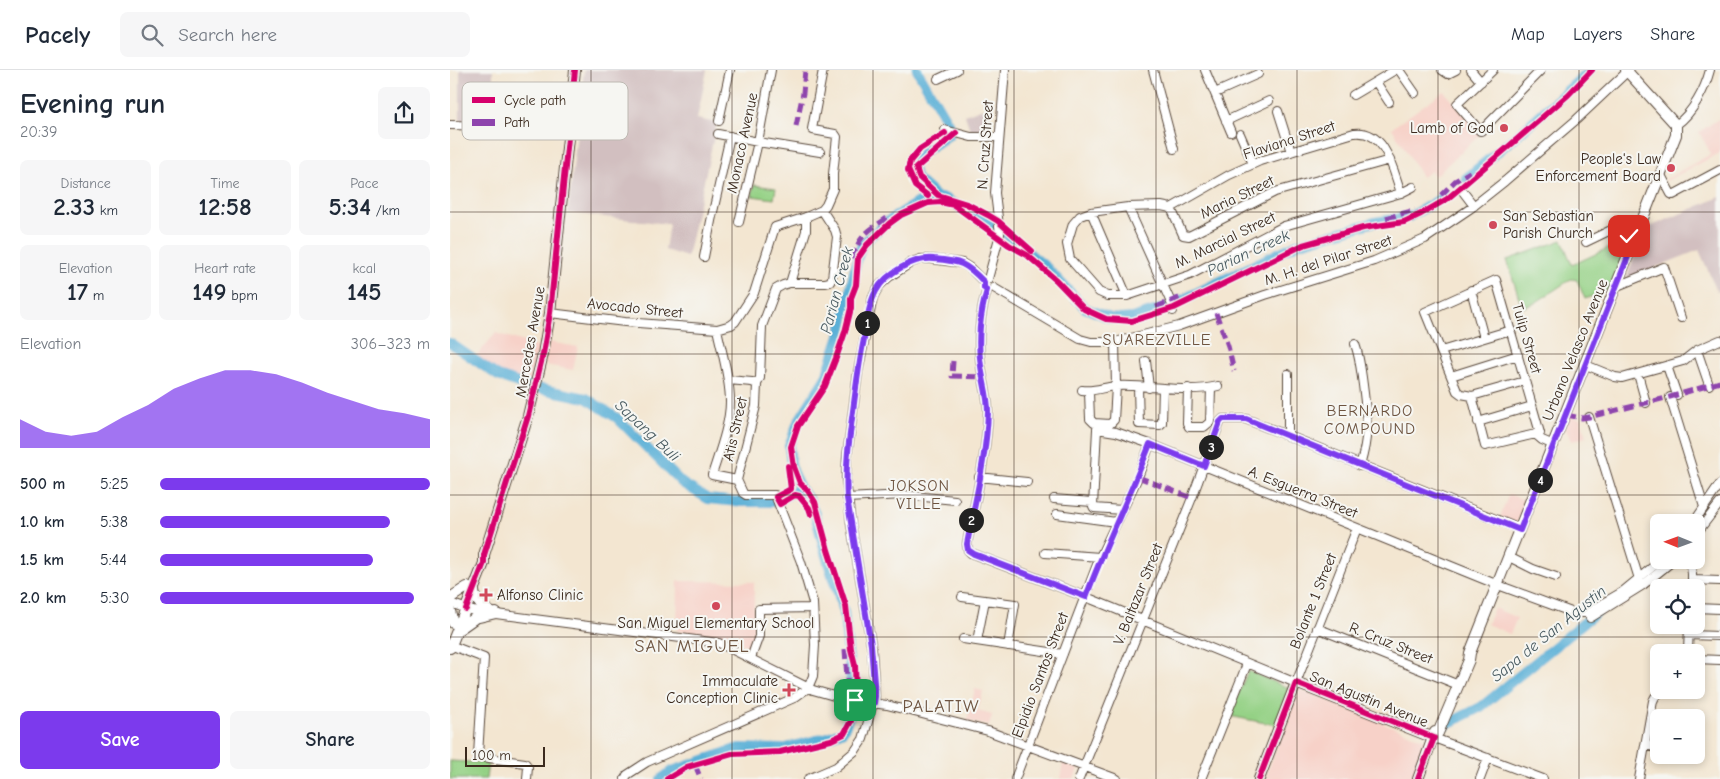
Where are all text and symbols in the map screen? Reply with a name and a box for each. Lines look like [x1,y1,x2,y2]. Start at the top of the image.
search box [120,12,470,57]
text: Pacely [25,21,90,49]
icon: search [138,21,166,49]
text: Search here [178,24,277,46]
text: Map [1511,24,1545,45]
text: Layers [1573,24,1622,45]
text: Share [1650,24,1695,45]
legend [462,82,628,140]
button: share [378,87,430,139]
text: Evening run [20,88,165,120]
street label: Monaco Avenue [723,91,762,195]
text: Cycle path [504,92,566,109]
street label: N. Cruz Street [973,99,997,190]
text: Path [504,114,530,131]
street label: Flaviana Street [1241,116,1338,163]
place label: Lamb of God [1410,119,1494,137]
marker: Lamb of God [1498,122,1510,134]
text: 20:39 [20,123,58,141]
place label: People's Law Enforcement Board [1536,150,1661,185]
marker: People's Law Enforcement Board [1665,162,1677,174]
street label: Maria Street [1197,171,1278,223]
text: Distance [61,175,111,192]
text: Time [210,175,240,192]
text: Pace [350,175,378,192]
text: 2.33 [53,192,95,221]
text: 12:58 [198,192,252,221]
text: 5:34 [328,192,371,221]
text: km [95,202,118,219]
text: /km [371,202,400,219]
place label: San Sebastian Parish Church [1503,207,1594,242]
street label: M. Marcial Street [1172,208,1279,272]
pin [1608,215,1650,257]
marker: San Sebastian Parish Church [1487,219,1499,231]
icon: check [1615,222,1643,250]
water label: Parian Creek [1204,226,1293,280]
street label: M. H. del Pilar Street [1262,231,1395,289]
water label: Parian Creek [817,245,857,336]
text: Elevation [59,260,112,277]
text: Heart rate [194,260,256,277]
text: kcal [353,260,376,277]
street label: Urbano Velasco Avenue [1538,276,1612,423]
text: 17 [67,277,88,306]
text: 149 [192,277,227,306]
text: 145 [347,277,382,306]
street label: Mercedes Avenue [511,284,549,399]
text: m [88,287,104,304]
text: bpm [227,287,258,304]
street label: Avocado Street [586,294,684,322]
street label: Tulip Street [1508,301,1546,376]
pin: 1 [854,310,880,336]
text: 1 [865,315,870,332]
district label: SUAREZVILLE [1103,331,1211,349]
text: Elevation [20,335,81,353]
text: 306–323 m [351,335,430,353]
street label: Atis Street [719,395,751,463]
water label: Sapang Buli [611,396,684,465]
district label: BERNARDO COMPOUND [1324,402,1416,438]
pin: 3 [1198,434,1224,460]
text: 3 [1208,439,1215,456]
street label: A. Esguerra Street [1246,462,1361,522]
pin: 4 [1528,468,1552,492]
text: 4 [1537,472,1544,489]
text: 500 m [20,475,65,493]
text: 5:25 [100,475,129,493]
district label: JOKSON VILLE [888,477,950,513]
pin: 2 [958,508,984,532]
text: 2 [968,512,975,529]
text: 1.0 km [20,513,65,531]
text: 5:38 [100,513,128,531]
north arrow [1650,514,1705,569]
map controls [1650,514,1705,764]
street label: V. Baltazar Street [1109,540,1167,648]
street label: Bolante 1 Street [1286,550,1341,651]
text: 1.5 km [20,551,64,569]
text: 5:44 [100,551,127,569]
button: locate [1650,579,1705,634]
water label: Sapa de San Agustin [1488,582,1610,686]
place label: Alfonso Clinic [497,586,583,604]
marker: Alfonso Clinic [479,588,493,602]
text: 2.0 km [20,589,66,607]
text: 5:30 [100,589,129,607]
marker: San Miguel Elementary School [710,600,722,612]
street label: Elpidio Santos Street [1008,609,1072,740]
place label: San Miguel Elementary School [618,614,814,632]
street label: R. Cruz Street [1347,618,1436,668]
district label: SAN MIGUEL [634,636,750,657]
button: + [1650,644,1705,699]
street label: San Agustin Avenue [1307,667,1431,731]
place label: Immaculate Conception Clinic [666,672,778,707]
pin [834,679,876,721]
marker: Immaculate Conception Clinic [782,683,796,697]
icon: arrive [841,686,869,714]
district label: PALATIW [903,696,979,717]
button: − [1650,709,1705,764]
button: Save [20,711,220,769]
button: Share [230,711,430,769]
scale bar [465,744,545,767]
text: 100 m [472,747,511,764]

